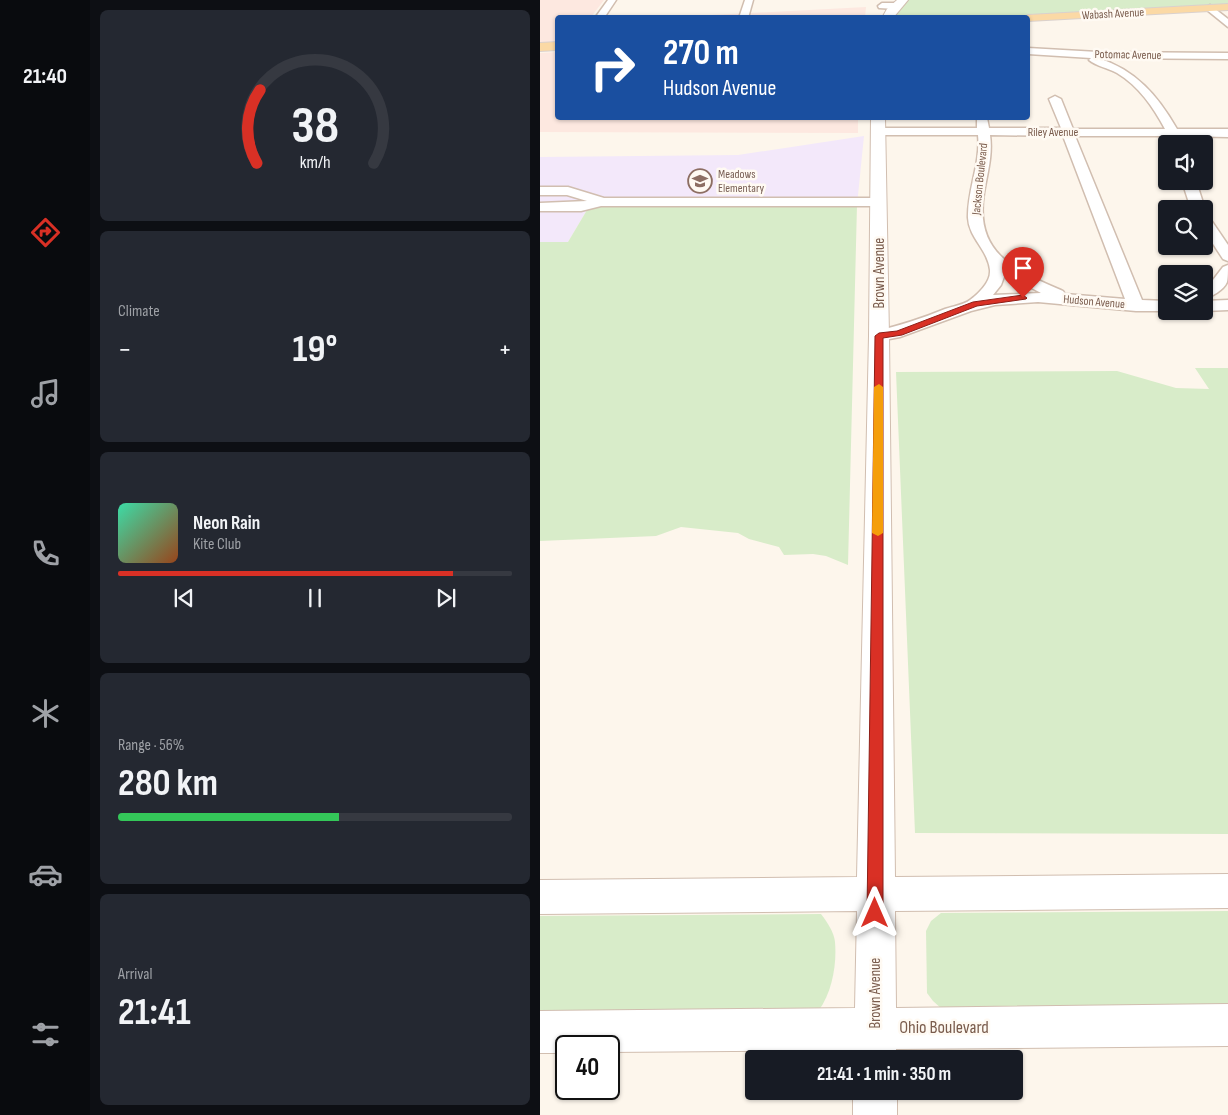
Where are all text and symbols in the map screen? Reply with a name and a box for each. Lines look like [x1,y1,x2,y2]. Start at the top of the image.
street label: Wabash Avenue [1081,5,1145,23]
text: 270 m [663,32,739,75]
icon: right [580,35,645,100]
street label: Potomac Avenue [1094,47,1162,63]
text: 21:40 [23,63,67,90]
text: Hudson Avenue [663,75,776,102]
text: 38 [291,95,339,158]
street label: Riley Avenue [1028,125,1078,140]
map controls [1158,135,1213,320]
button: sound [1158,135,1213,190]
street label: Jackson Boulevard [969,142,991,217]
text: km/h [300,152,330,173]
place label: Meadows Elementary [718,167,765,196]
school or university icon: Meadows Elementary [687,168,713,194]
button: search [1158,200,1213,255]
icon: directions [28,215,63,250]
street label: Brown Avenue [870,238,889,308]
pin [1002,247,1044,298]
icon: arrive [1009,254,1037,282]
button: layers [1158,265,1213,320]
street label: Hudson Avenue [1063,292,1126,312]
text: Climate [118,302,160,321]
text: 19° [293,327,337,372]
text: − [118,333,132,366]
text: + [498,333,512,366]
icon: music [28,376,63,411]
text: Neon Rain [193,512,260,535]
text: Kite Club [193,535,241,554]
icon: phone [28,536,63,571]
icon: previous [170,584,198,612]
icon: pause [301,584,329,612]
icon: next [432,584,460,612]
icon: climate [28,696,63,731]
text: Range · 56% [118,736,184,755]
text: 280 km [118,761,218,806]
icon: car [28,857,63,892]
position arrow [848,886,900,938]
street label: Brown Avenue [866,958,885,1028]
text: Arrival [118,965,152,984]
text: 21:41 [118,990,191,1035]
icon: filters [28,1017,63,1052]
street label: Ohio Boulevard [899,1017,989,1038]
speed limit sign: 40 [555,1035,620,1100]
text: 21:41 · 1 min · 350 m [817,1063,951,1086]

